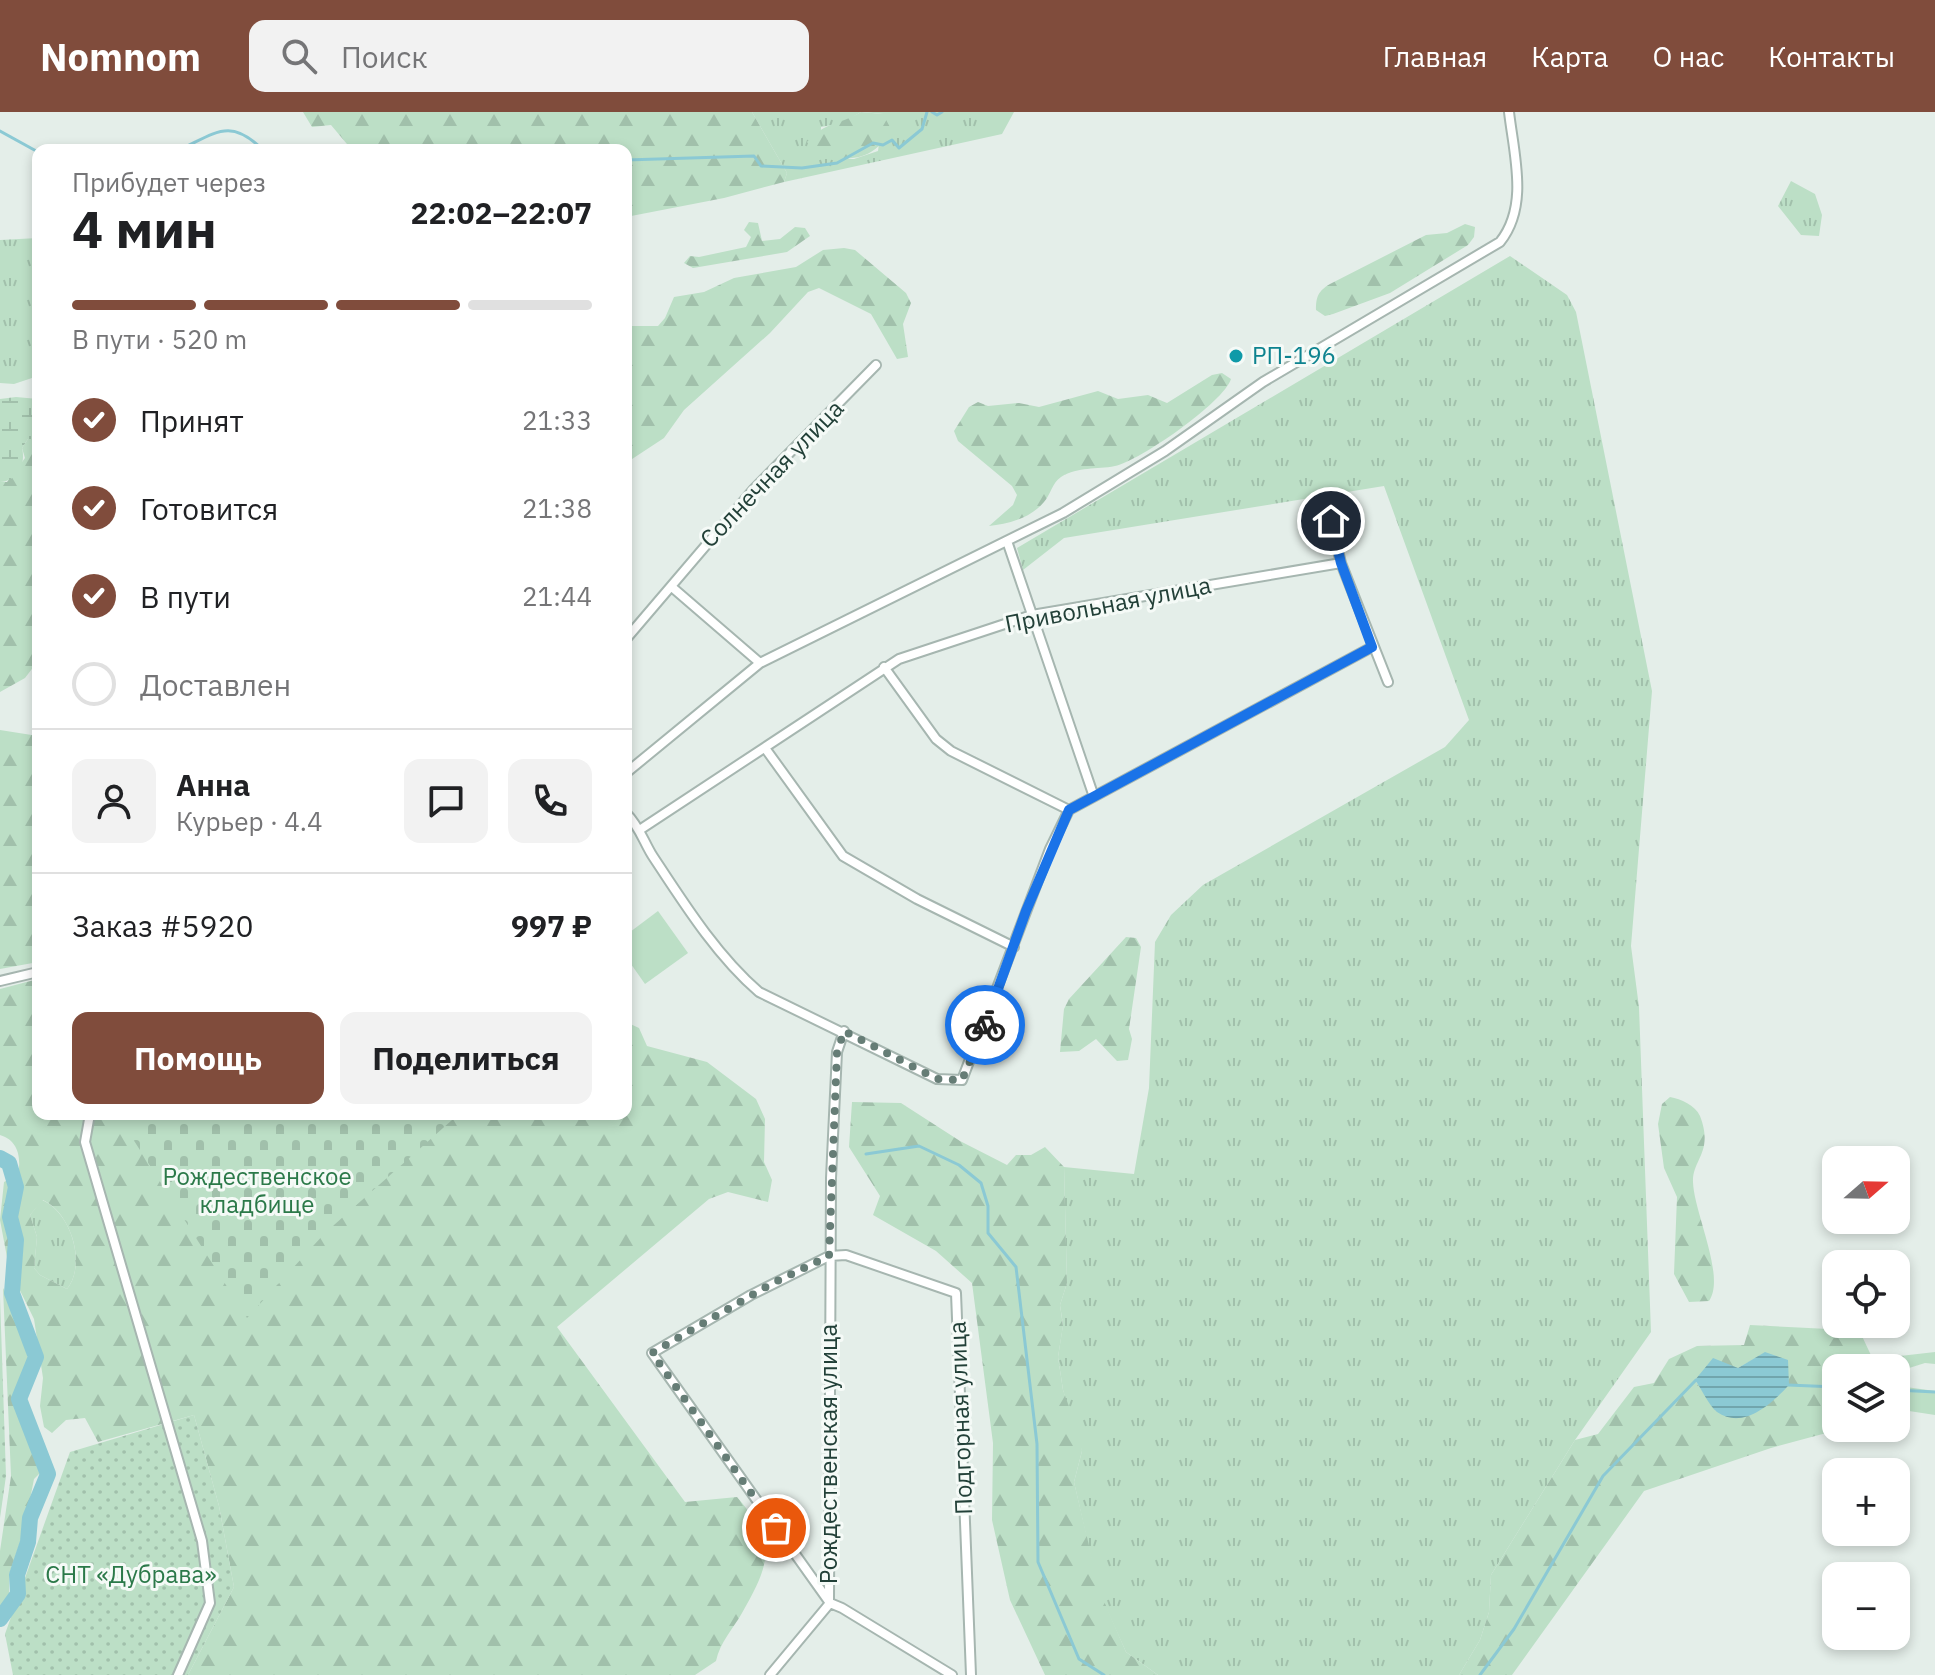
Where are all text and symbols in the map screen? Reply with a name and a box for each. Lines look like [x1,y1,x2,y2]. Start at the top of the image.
search box [249,20,809,92]
text: Nomnom [40,32,201,81]
icon: search [277,34,321,78]
text: Поиск [341,37,428,76]
text: Главная [1383,38,1487,75]
text: Карта [1531,38,1608,75]
text: О нас [1652,38,1724,75]
text: Контакты [1768,38,1895,75]
text: Прибудет через [72,165,266,199]
text: 22:02–22:07 [411,193,592,232]
text: 4 мин [72,195,217,262]
text: В пути · 520 m [72,322,247,356]
place label: РП-196 [1252,339,1336,371]
marker: РП-196 [1227,347,1245,365]
street label: Солнечная улица [692,392,850,554]
icon: check [72,398,116,442]
text: Принят [140,401,244,440]
text: 21:33 [522,403,592,437]
icon: check [72,486,116,530]
pin [1297,487,1365,555]
text: Готовится [140,489,278,528]
text: 21:38 [522,491,592,525]
icon: home [1309,499,1353,543]
street label: Привольная улица [1002,568,1214,640]
icon: check [72,574,116,618]
text: В пути [140,577,231,616]
text: 21:44 [522,579,592,613]
text: Доставлен [140,665,291,704]
button: person [72,759,156,843]
button: chat [404,759,488,843]
button: phone [508,759,592,843]
text: Анна [176,765,250,804]
text: Курьер · 4.4 [176,804,323,838]
text: Заказ #5920 [72,906,254,945]
text: 997 ₽ [511,906,592,945]
courier [945,985,1025,1065]
icon: bike [963,1003,1007,1047]
button: Помощь [72,1012,324,1104]
button: Поделиться [340,1012,592,1104]
north arrow [1822,1146,1910,1234]
map controls [1822,1146,1910,1650]
park label: Рождественское кладбище [162,1160,352,1220]
button: locate [1822,1250,1910,1338]
street label: Подгорная улица [941,1321,979,1515]
street label: Рождественская улица [812,1324,844,1584]
button: layers [1822,1354,1910,1442]
button: + [1822,1458,1910,1546]
pin [742,1494,810,1562]
icon: bag [754,1506,798,1550]
park label: СНТ «Дубрава» [45,1558,217,1590]
button: − [1822,1562,1910,1650]

